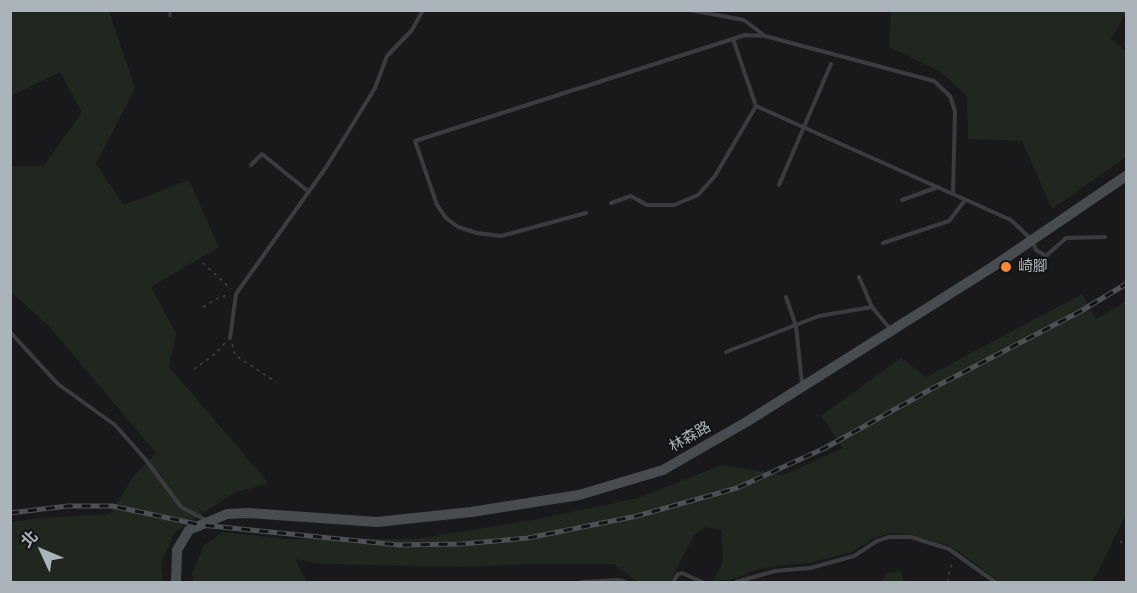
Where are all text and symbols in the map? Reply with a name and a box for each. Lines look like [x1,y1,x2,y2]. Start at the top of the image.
place label: 崎腳 [1018,258,1048,276]
marker: 崎腳 [999,260,1013,274]
street label: 林森路 [666,418,714,456]
north arrow [12,521,72,581]
text: 北 [16,525,43,552]

